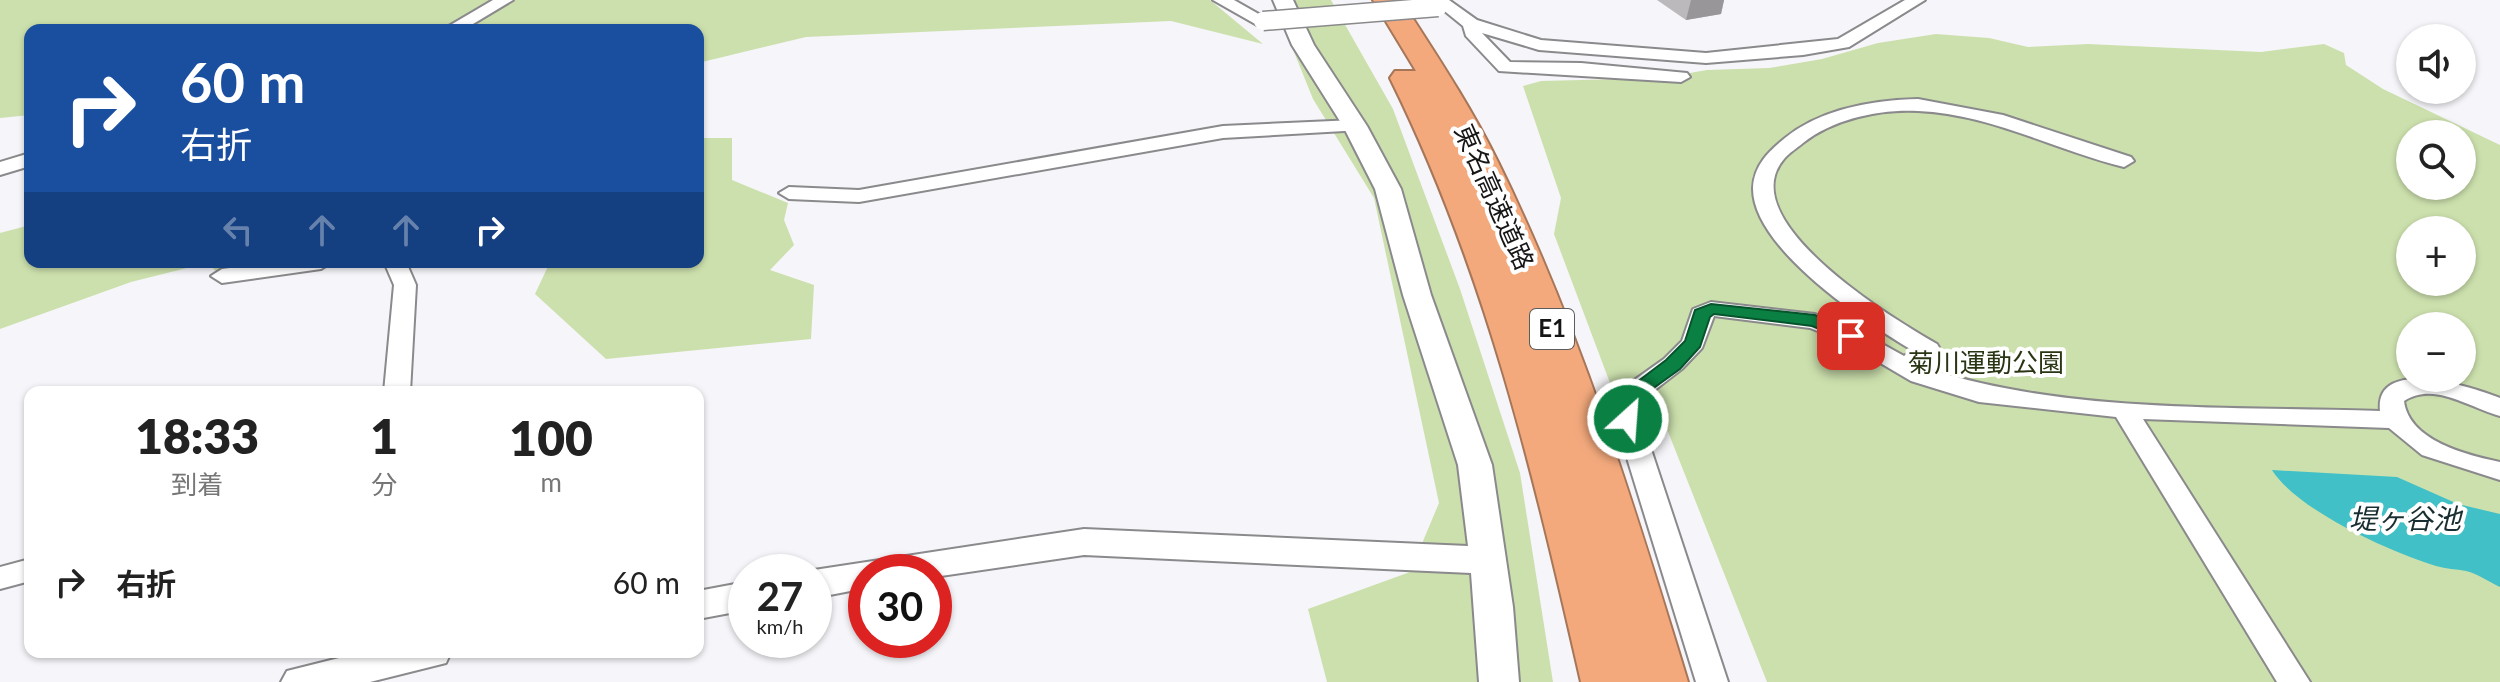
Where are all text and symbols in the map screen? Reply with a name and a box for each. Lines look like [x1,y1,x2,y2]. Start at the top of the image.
map controls [2396,24,2476,392]
button: sound [2396,24,2476,104]
text: 60 m [180,48,305,115]
icon: right [48,56,152,160]
street label: 東名高速道路 [1449,119,1541,274]
button: search [2396,120,2476,200]
text: 右折 [180,122,252,166]
icon: left [216,208,260,252]
icon: ahead [300,208,344,252]
icon: ahead [384,208,428,252]
icon: right [468,208,512,252]
button: + [2396,216,2476,296]
pin [1817,302,1885,370]
road number: E1 [1530,309,1574,349]
button: − [2396,312,2476,392]
icon: arrive [1829,314,1873,358]
park label: 菊川運動公園 [1908,346,2064,378]
position arrow [1586,377,1670,461]
text: 18:33 [135,407,259,464]
text: 1 [370,407,398,464]
text: 100 [509,409,593,466]
text: m [540,466,562,498]
text: 到着 [171,468,223,500]
text: 分 [371,468,397,500]
water label: 堤ヶ谷池 [2349,501,2464,535]
speed limit sign: 30 [848,554,952,658]
icon: right [48,560,92,604]
text: 60 m [613,564,680,600]
text: 右折 [116,565,176,601]
text: 27 [757,572,803,620]
text: km/h [757,614,803,638]

